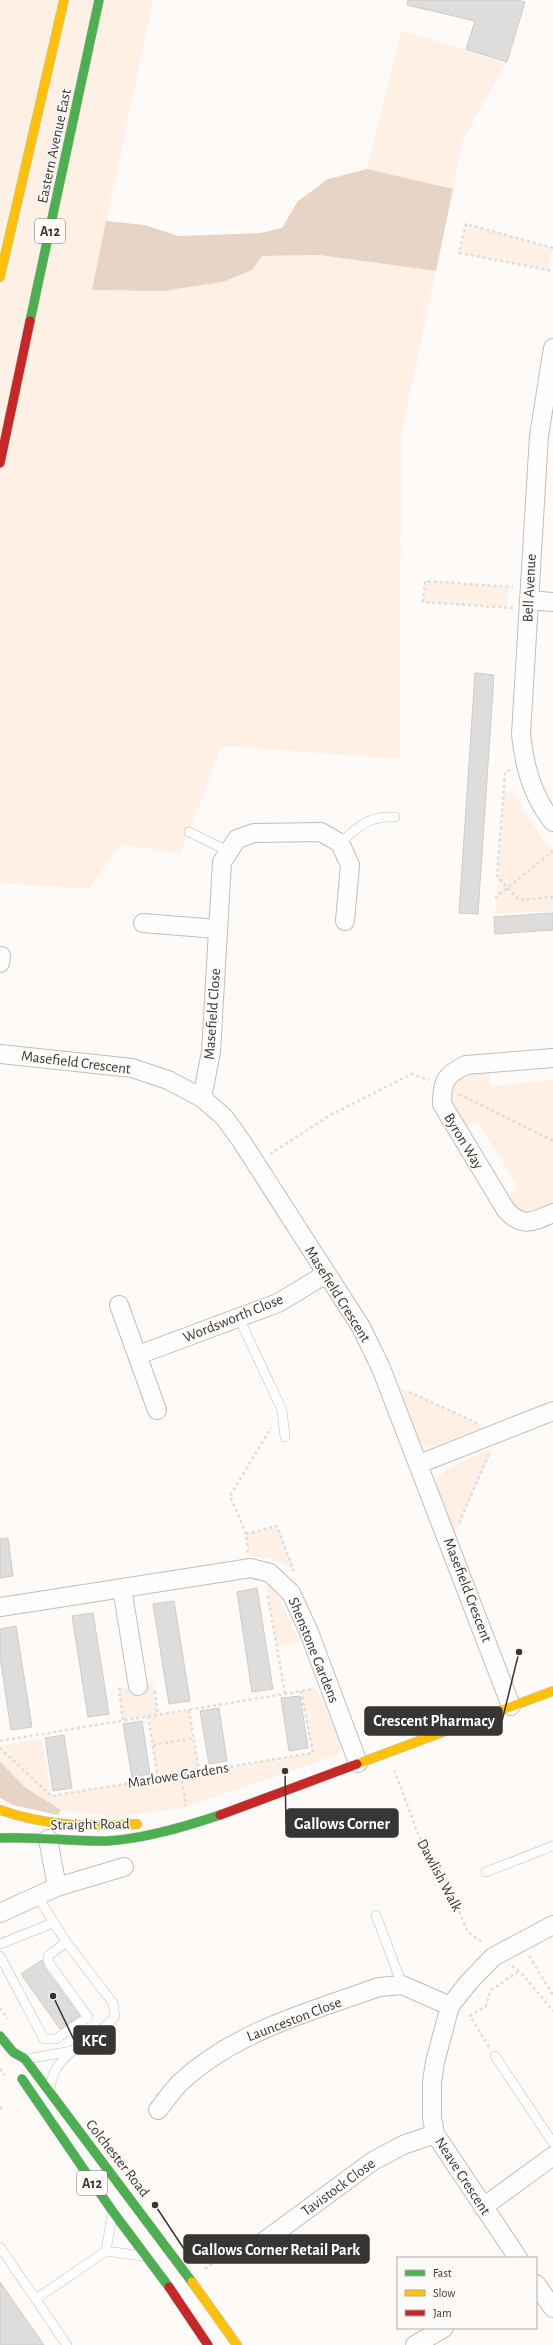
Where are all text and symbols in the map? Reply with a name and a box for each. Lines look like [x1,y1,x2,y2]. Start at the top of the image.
street label: Eastern Avenue East [35,87,74,205]
road number: A12 [35,219,65,243]
street label: Bell Avenue [520,553,539,623]
street label: Masefield Close [202,968,223,1060]
street label: Masefield Crescent [20,1048,132,1077]
street label: Byron Way [441,1111,486,1172]
street label: Masefield Crescent [302,1244,373,1345]
street label: Wordsworth Close [181,1292,285,1345]
street label: Masefield Crescent [441,1536,494,1645]
street label: Shenstone Gardens [286,1595,342,1705]
callout: Crescent Pharmacy [365,1707,502,1735]
text: Crescent Pharmacy [373,1713,496,1730]
street label: Marlowe Gardens [127,1760,230,1791]
callout: Gallows Corner [286,1809,398,1837]
street label: Straight Road [50,1816,130,1833]
text: Gallows Corner [294,1816,390,1832]
street label: Dawlish Walk [414,1836,465,1914]
street label: Launceston Close [245,1995,344,2044]
callout: KFC [74,2026,115,2054]
text: KFC [82,2033,107,2049]
street label: Colchester Road [83,2117,152,2200]
street label: Neave Crescent [432,2135,493,2218]
street label: Tavistock Close [299,2156,378,2219]
road number: A12 [77,2171,107,2195]
callout: Gallows Corner Retail Park [184,2235,369,2263]
text: Gallows Corner Retail Park [192,2242,360,2258]
legend [397,2257,537,2329]
text: Fast [433,2267,452,2279]
text: Slow [433,2287,455,2299]
text: Jam [433,2307,452,2319]

